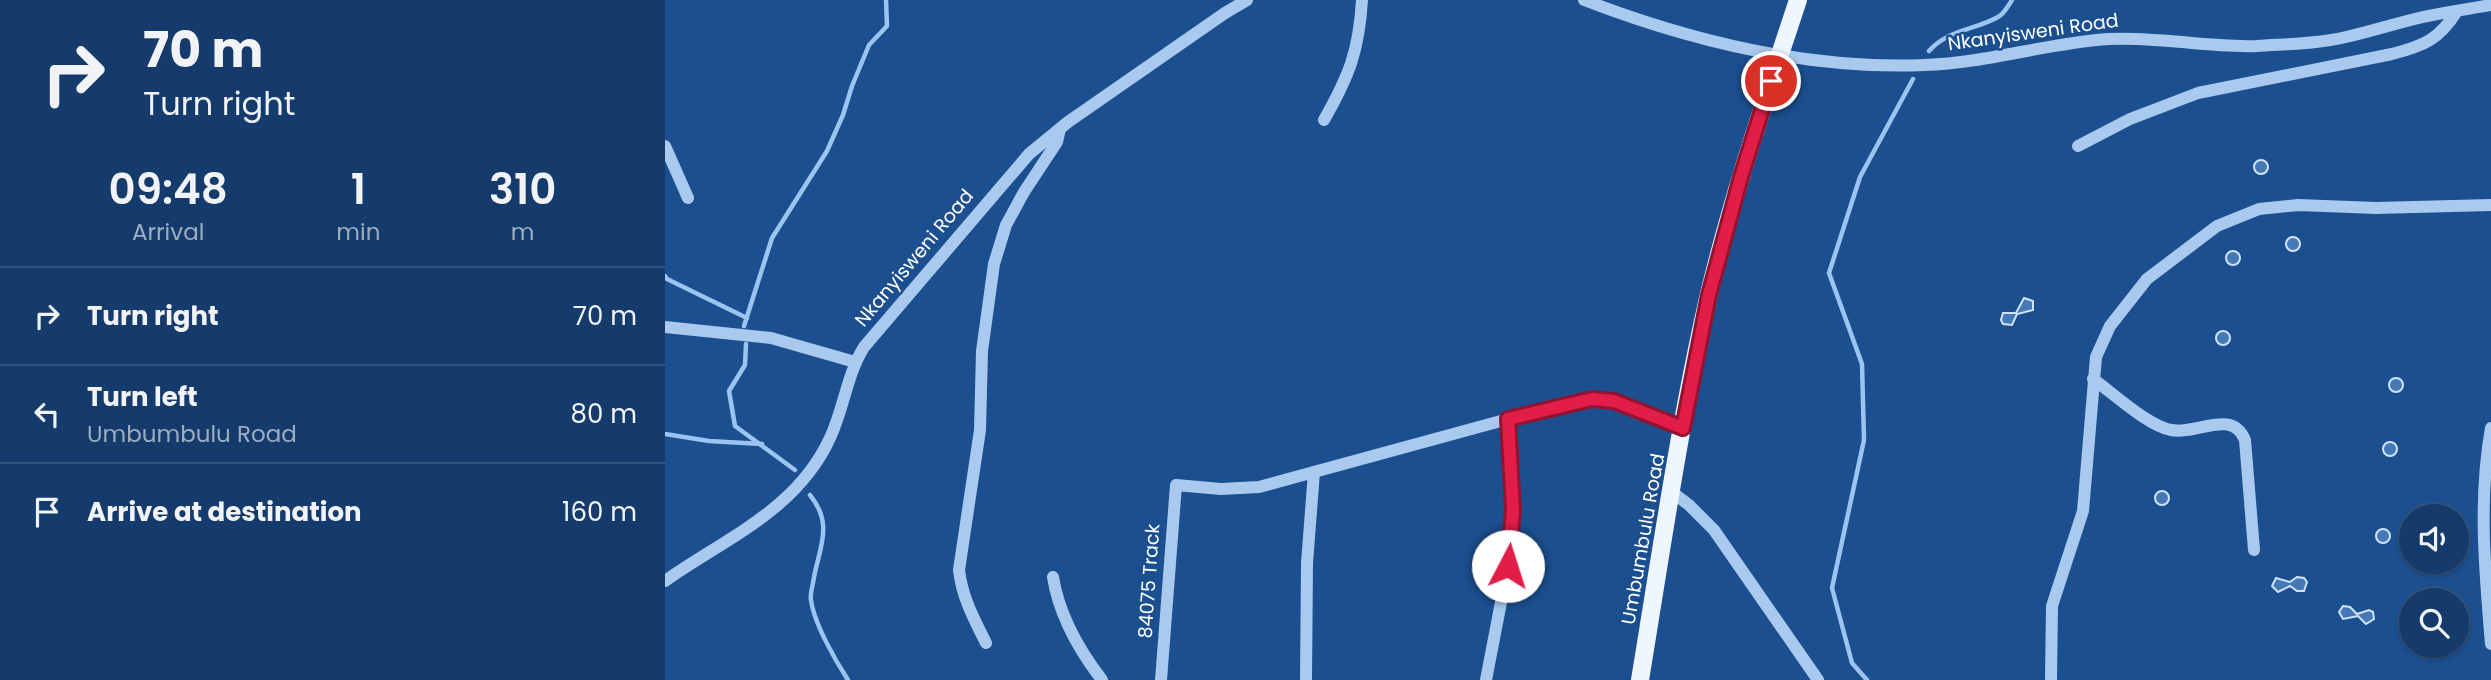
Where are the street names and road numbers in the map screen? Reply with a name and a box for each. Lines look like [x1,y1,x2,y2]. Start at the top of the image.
street label: Nkanyisweni Road [1946,7,2120,57]
street label: Nkanyisweni Road [848,183,980,333]
street label: Umbumbulu Road [1615,451,1671,627]
street label: 84075 Track [1132,523,1166,639]

